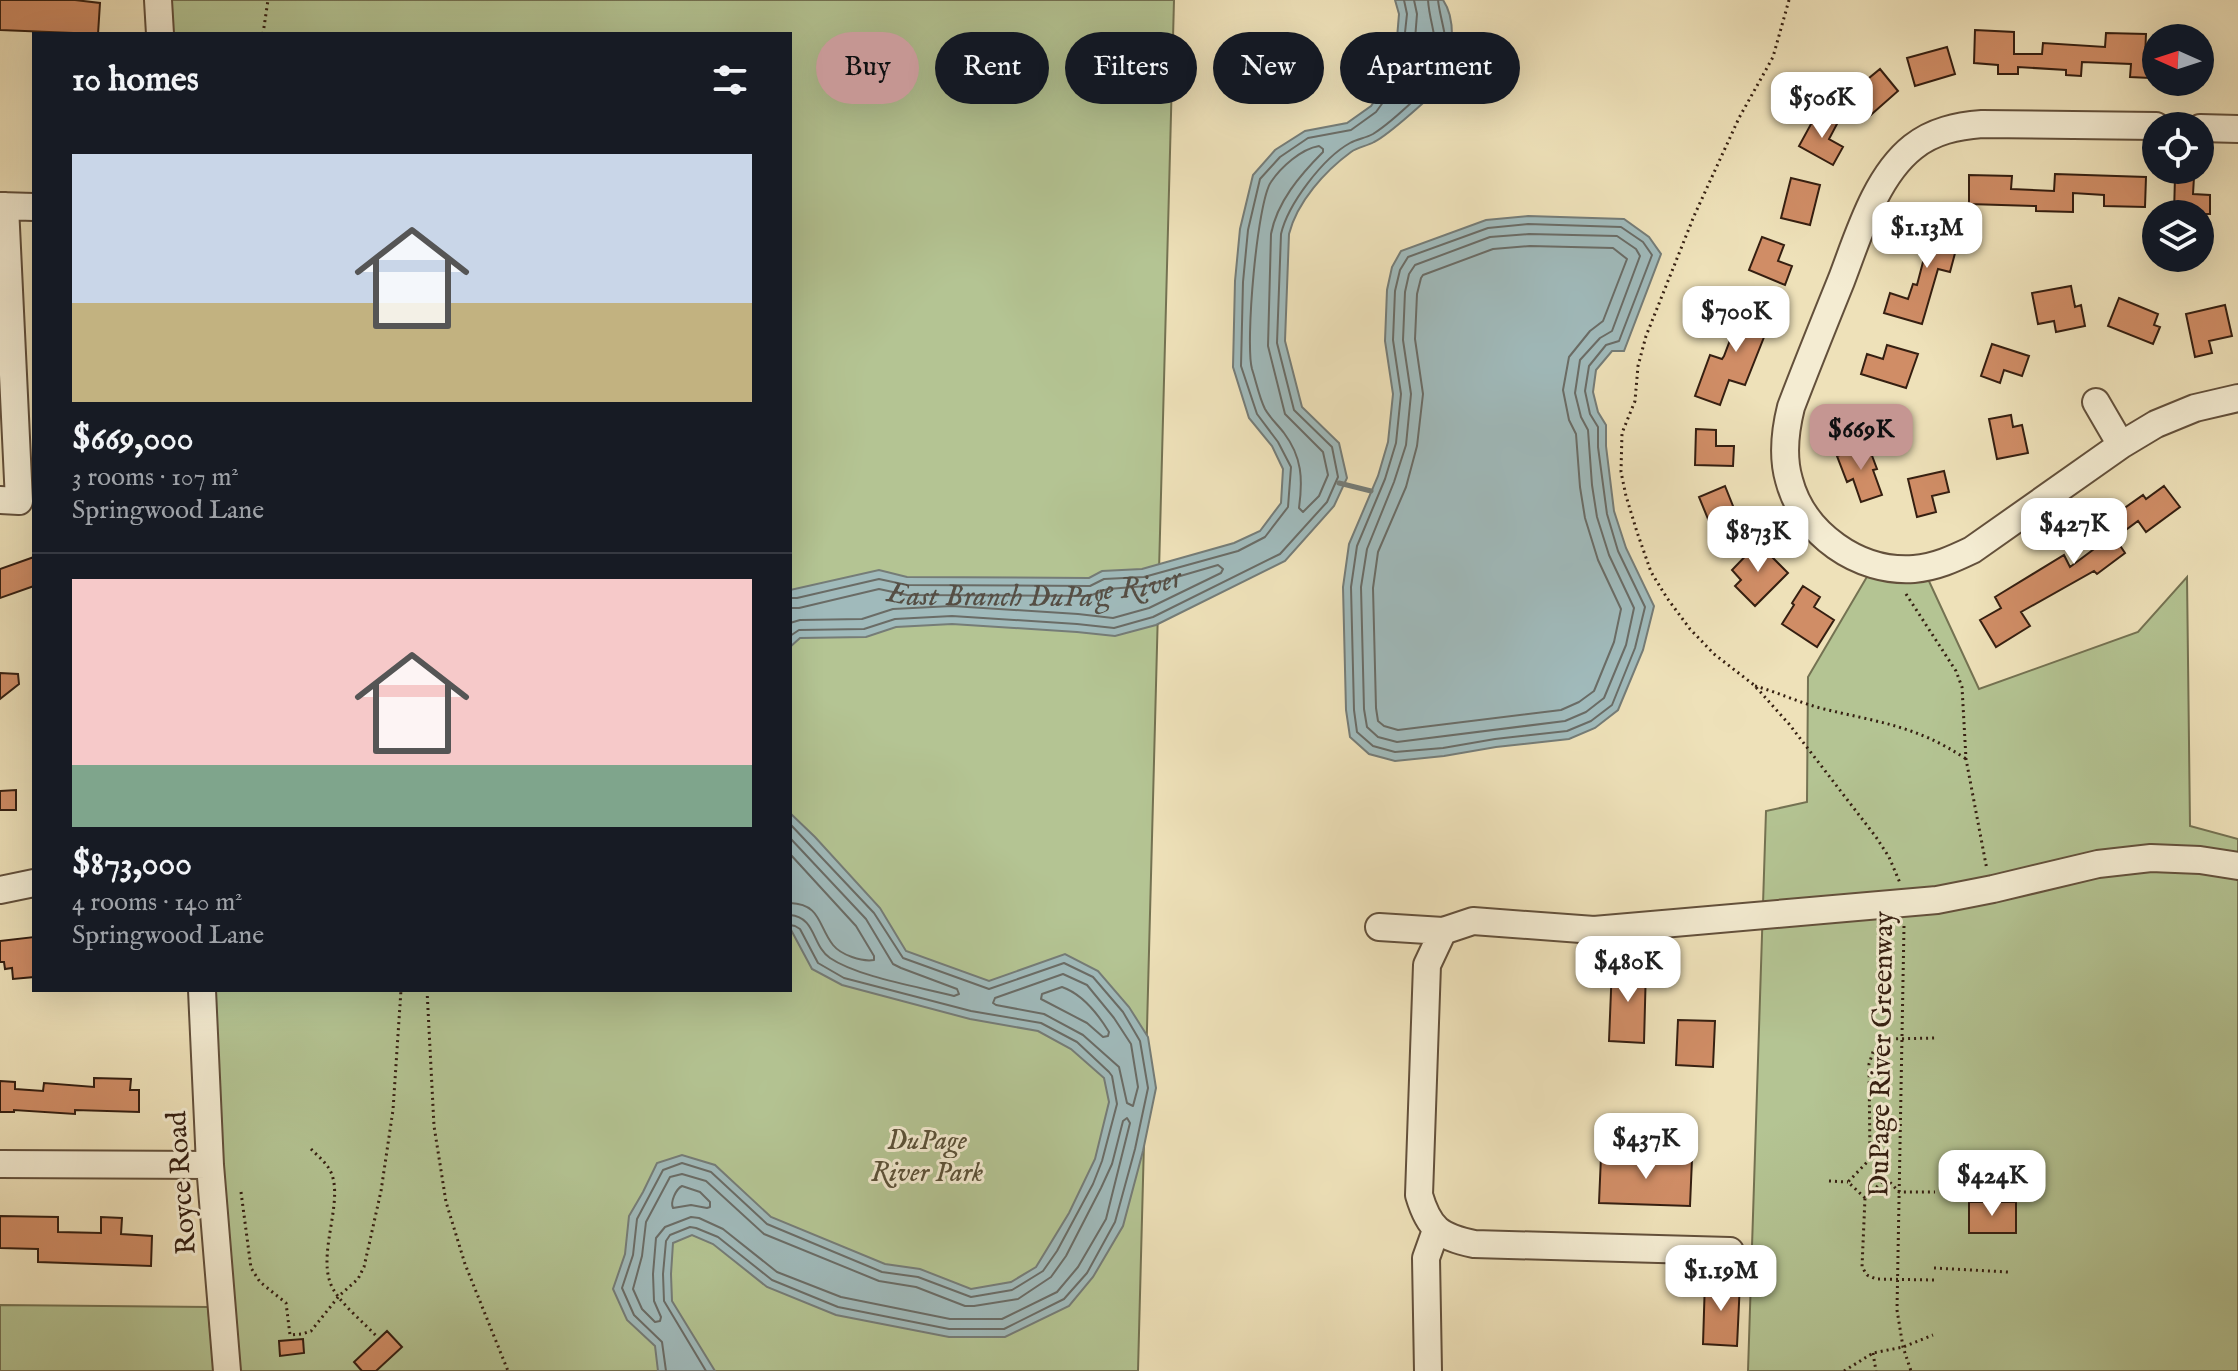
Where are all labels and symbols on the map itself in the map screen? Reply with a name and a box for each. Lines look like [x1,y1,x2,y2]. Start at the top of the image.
north arrow [2142,24,2214,96]
pin: $506K [1766,72,1878,140]
pin: $1.13M [1862,202,1992,270]
pin: $700K [1680,286,1792,354]
pin: $669K [1805,404,1917,472]
pin: $427K [2018,498,2130,566]
pin: $873K [1702,506,1814,574]
water label: East Branch DuPage River [882,559,1188,617]
street label: DuPage River Greenway [1863,910,1902,1197]
pin: $480K [1572,936,1684,1004]
street label: Royce Road [160,1110,205,1256]
pin: $437K [1590,1113,1702,1181]
park label: DuPage River Park [871,1124,983,1191]
pin: $424K [1936,1150,2048,1218]
pin: $1.19M [1656,1245,1786,1313]

